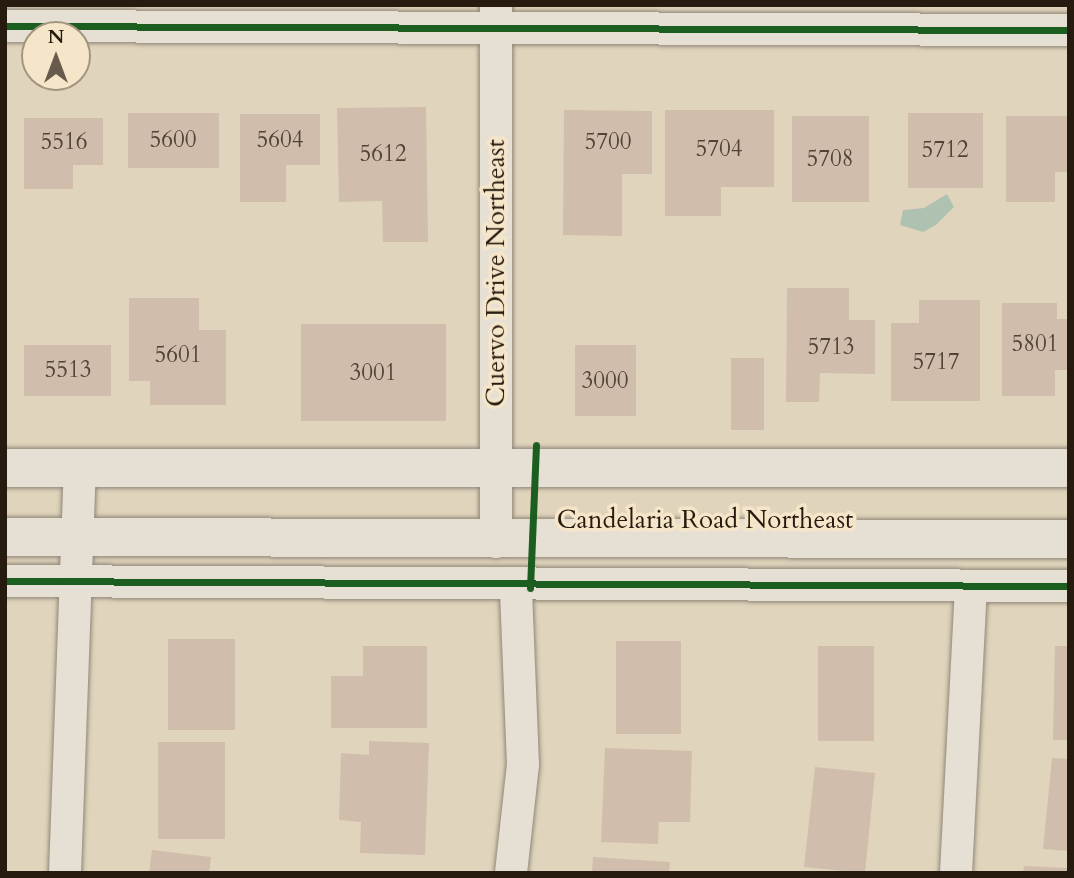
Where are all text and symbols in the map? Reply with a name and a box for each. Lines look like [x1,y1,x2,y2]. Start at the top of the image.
north arrow [21,21,91,91]
text: N [48,24,64,50]
house number: 5600 [149,126,197,154]
house number: 5604 [256,126,304,154]
house number: 5516 [40,128,88,156]
house number: 5700 [584,128,632,156]
house number: 5704 [695,135,743,163]
house number: 5712 [921,136,969,164]
street label: Cuervo Drive Northeast [480,139,512,407]
house number: 5612 [359,140,407,168]
house number: 5708 [806,145,854,173]
house number: 5801 [1011,330,1059,358]
house number: 5713 [807,333,855,361]
house number: 5601 [154,341,202,369]
house number: 5717 [912,348,960,376]
house number: 5513 [44,356,92,384]
house number: 3001 [349,359,397,387]
house number: 3000 [581,367,629,395]
street label: Candelaria Road Northeast [557,504,853,536]

